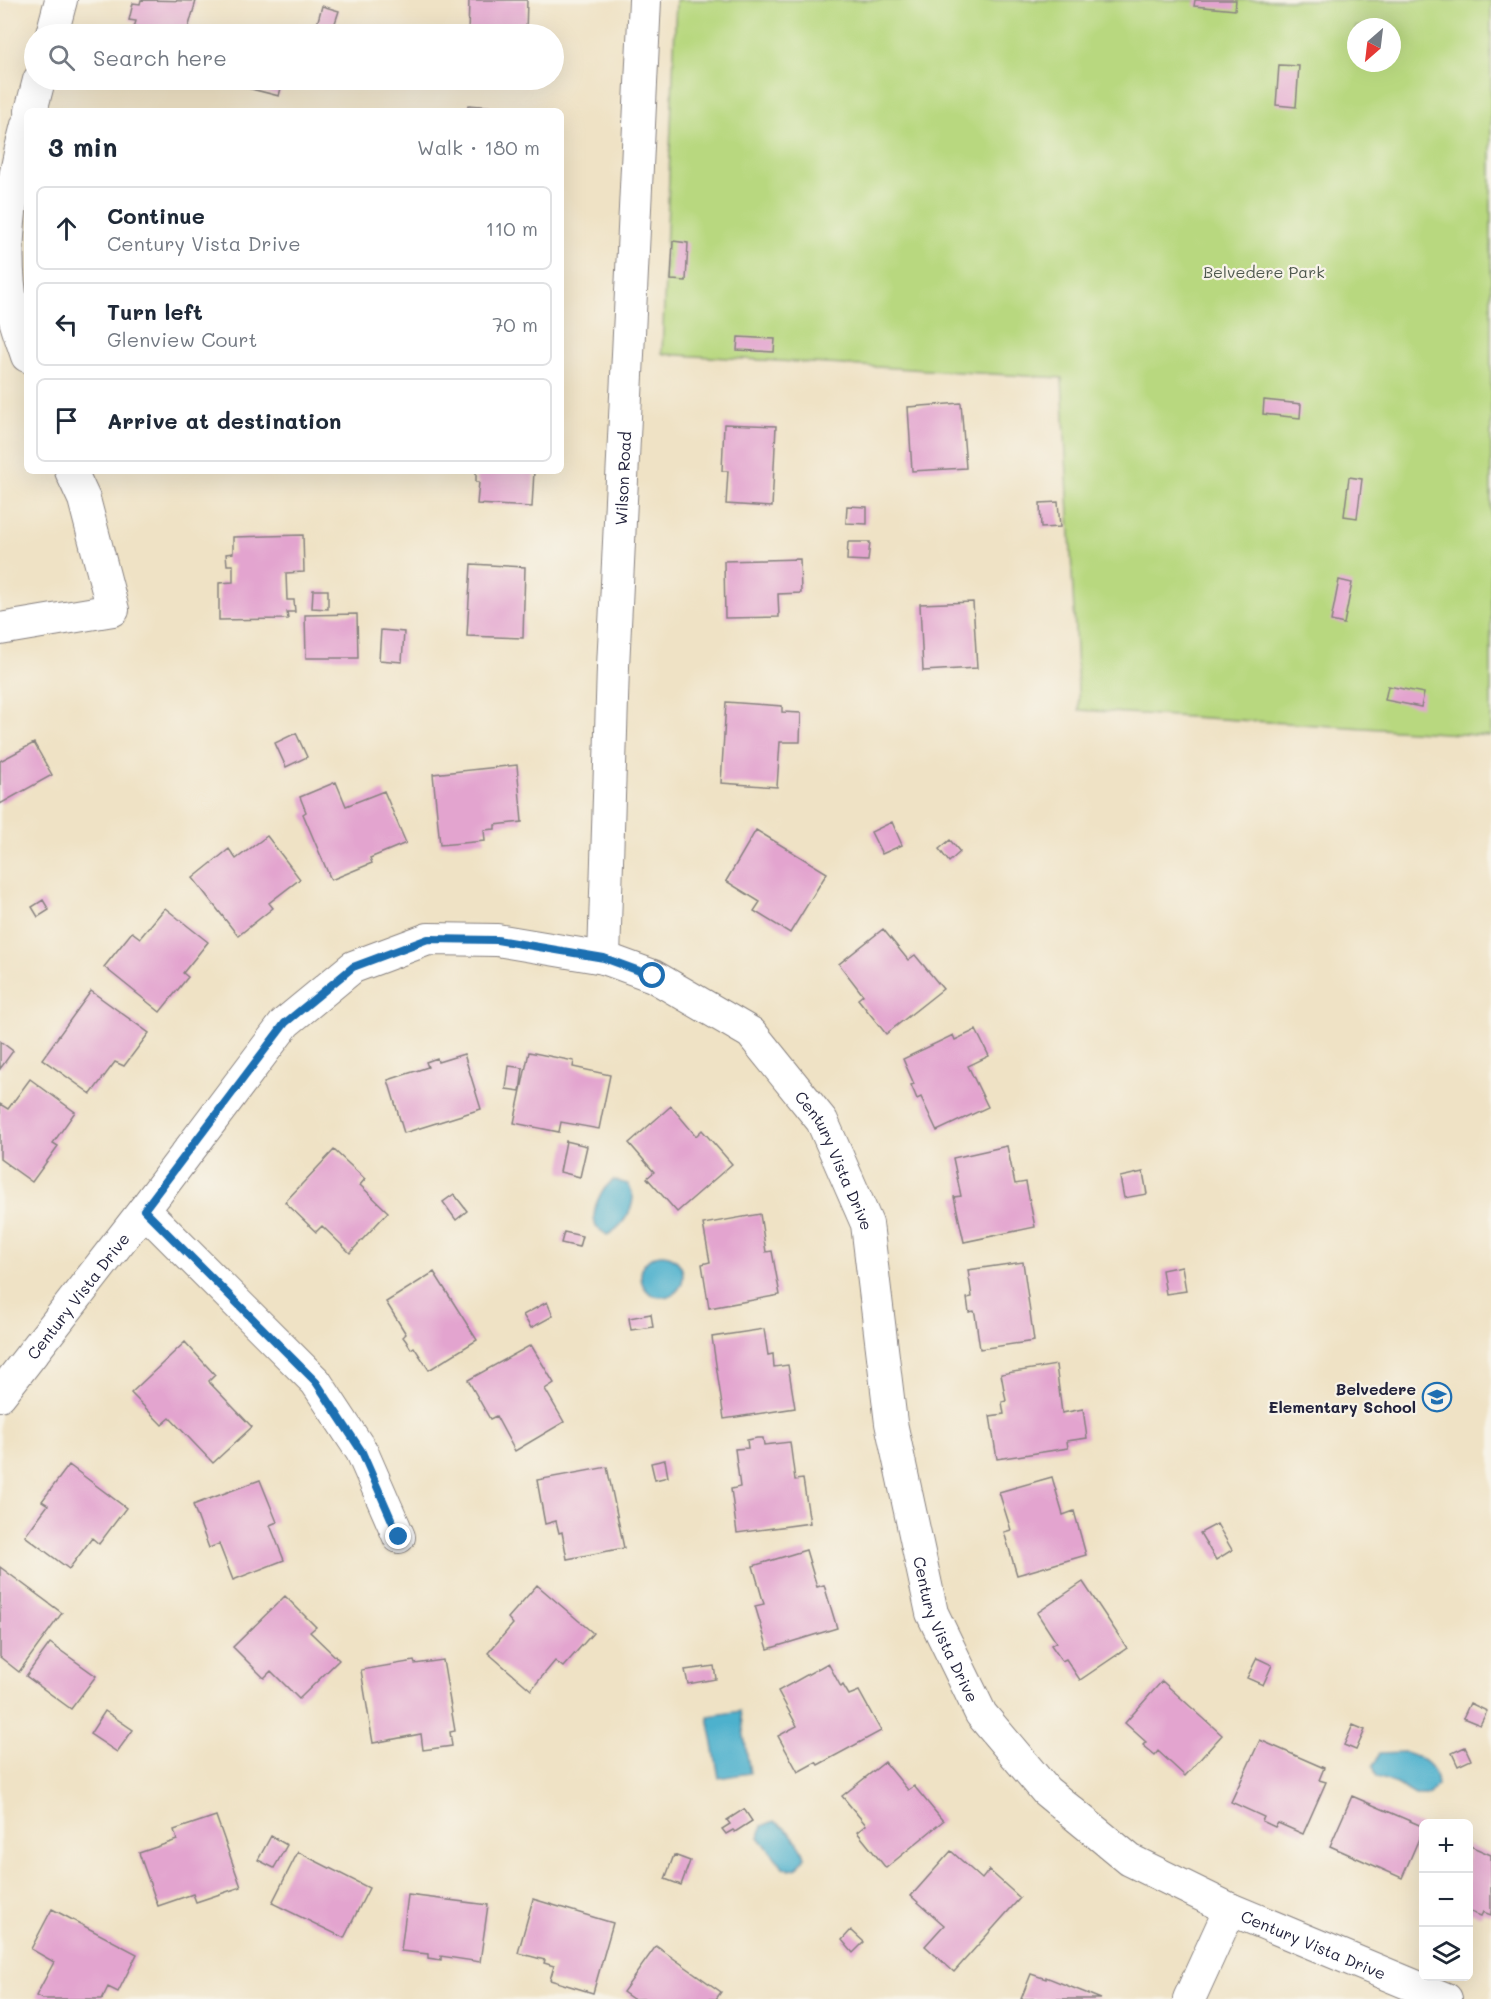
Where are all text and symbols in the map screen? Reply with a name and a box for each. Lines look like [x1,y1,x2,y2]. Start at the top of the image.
north arrow [1347,18,1401,72]
search box [24,24,564,90]
icon: search [45,41,78,74]
text: Search here [93,43,227,72]
text: 3 min [48,130,117,164]
text: Walk · 180 m [417,134,540,160]
text: Continue [107,201,205,230]
icon: ahead [50,212,83,245]
text: 110 m [485,215,538,241]
text: Century Vista Drive [107,230,301,256]
park label: Belvedere Park [1203,261,1325,282]
text: Turn left [107,297,203,326]
icon: left [50,308,83,341]
text: 70 m [492,311,538,337]
text: Glenview Court [107,326,257,352]
icon: arrive [50,404,83,437]
text: Arrive at destination [107,406,342,435]
street label: Wilson Road [609,431,635,526]
route start [639,962,665,988]
street label: Century Vista Drive [791,1086,878,1231]
street label: Century Vista Drive [21,1228,133,1363]
place label: Belvedere Elementary School [1268,1378,1416,1417]
school or university icon: Belvedere Elementary School [1421,1381,1453,1413]
route end [385,1523,411,1549]
street label: Century Vista Drive [910,1554,984,1705]
map controls [1419,1819,1473,1981]
button: + [1419,1819,1473,1873]
button: − [1419,1873,1473,1927]
street label: Century Vista Drive [1238,1904,1389,1983]
button: layers [1419,1927,1473,1981]

